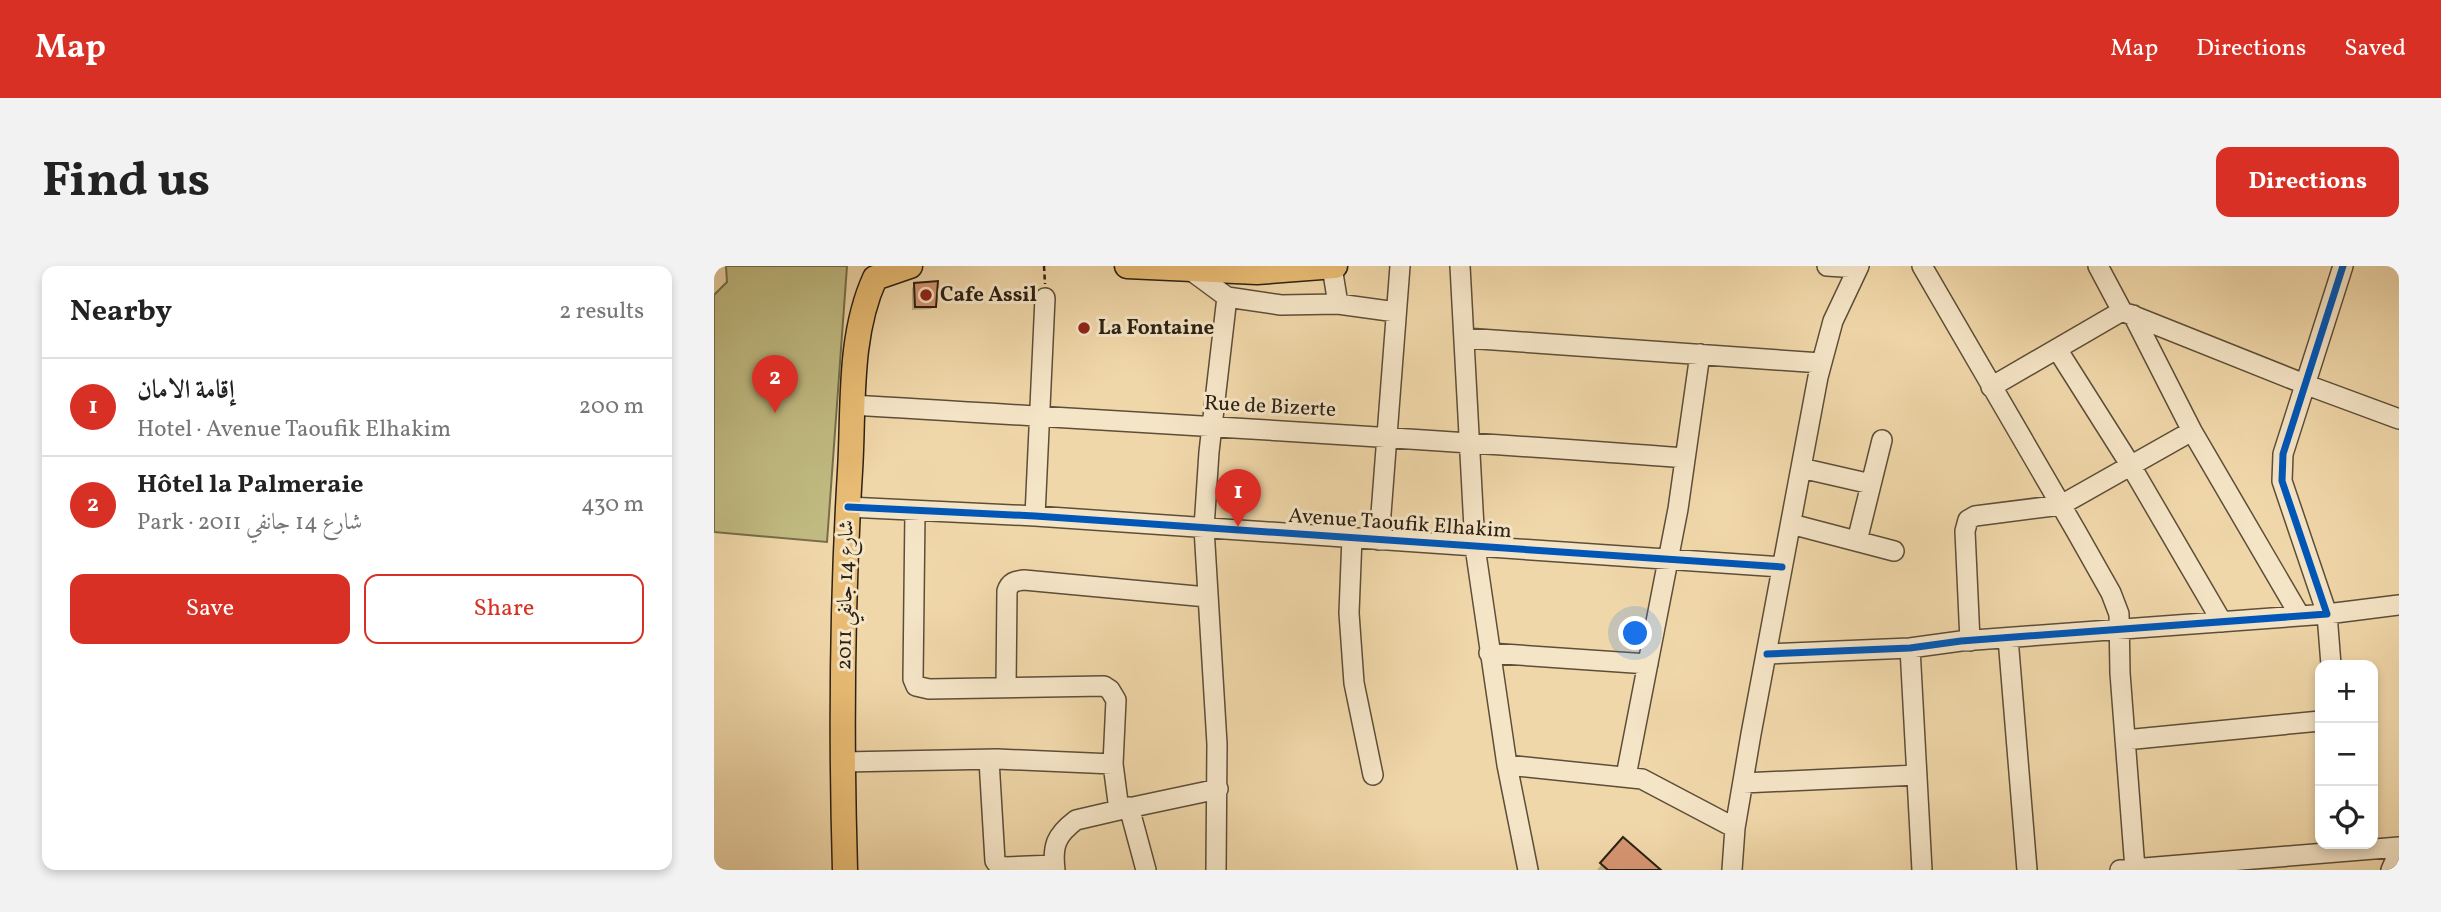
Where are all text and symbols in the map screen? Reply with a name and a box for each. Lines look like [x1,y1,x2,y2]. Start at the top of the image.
text: Map [35,26,106,72]
text: Map [2110,32,2158,66]
text: Directions [2196,32,2306,66]
text: Saved [2344,32,2406,66]
button: Directions [2216,147,2399,217]
text: Find us [42,148,210,217]
place label: Cafe Assil [940,281,1037,310]
marker: Cafe Assil [918,287,934,303]
text: Nearby [70,291,172,333]
text: 2 results [559,296,644,328]
place label: La Fontaine [1098,314,1214,343]
marker: La Fontaine [1076,320,1092,336]
pin: 2 [752,355,798,413]
text: إقامة الامان [137,373,235,409]
street label: Rue de Bizerte [1203,389,1337,425]
text: 1 [88,391,98,423]
text: 200 m [579,391,644,423]
text: Hotel · Avenue Taoufik Elhakim [137,414,451,446]
text: Hôtel la Palmeraie [137,467,364,503]
pin: 1 [1215,469,1261,527]
text: 2 [87,489,99,521]
text: 430 m [581,489,644,521]
street label: Avenue Taoufik Elhakim [1287,502,1513,546]
text: Park · شارع 14 جانفي 2011 [137,507,362,539]
street label: شارع 14 جانفي 2011 [830,520,866,670]
button: Save [70,574,350,644]
button: Share [364,574,644,644]
your location [1618,616,1652,650]
map controls [2315,660,2378,849]
button: + [2315,660,2378,723]
button: − [2315,723,2378,786]
button: locate [2315,786,2378,849]

